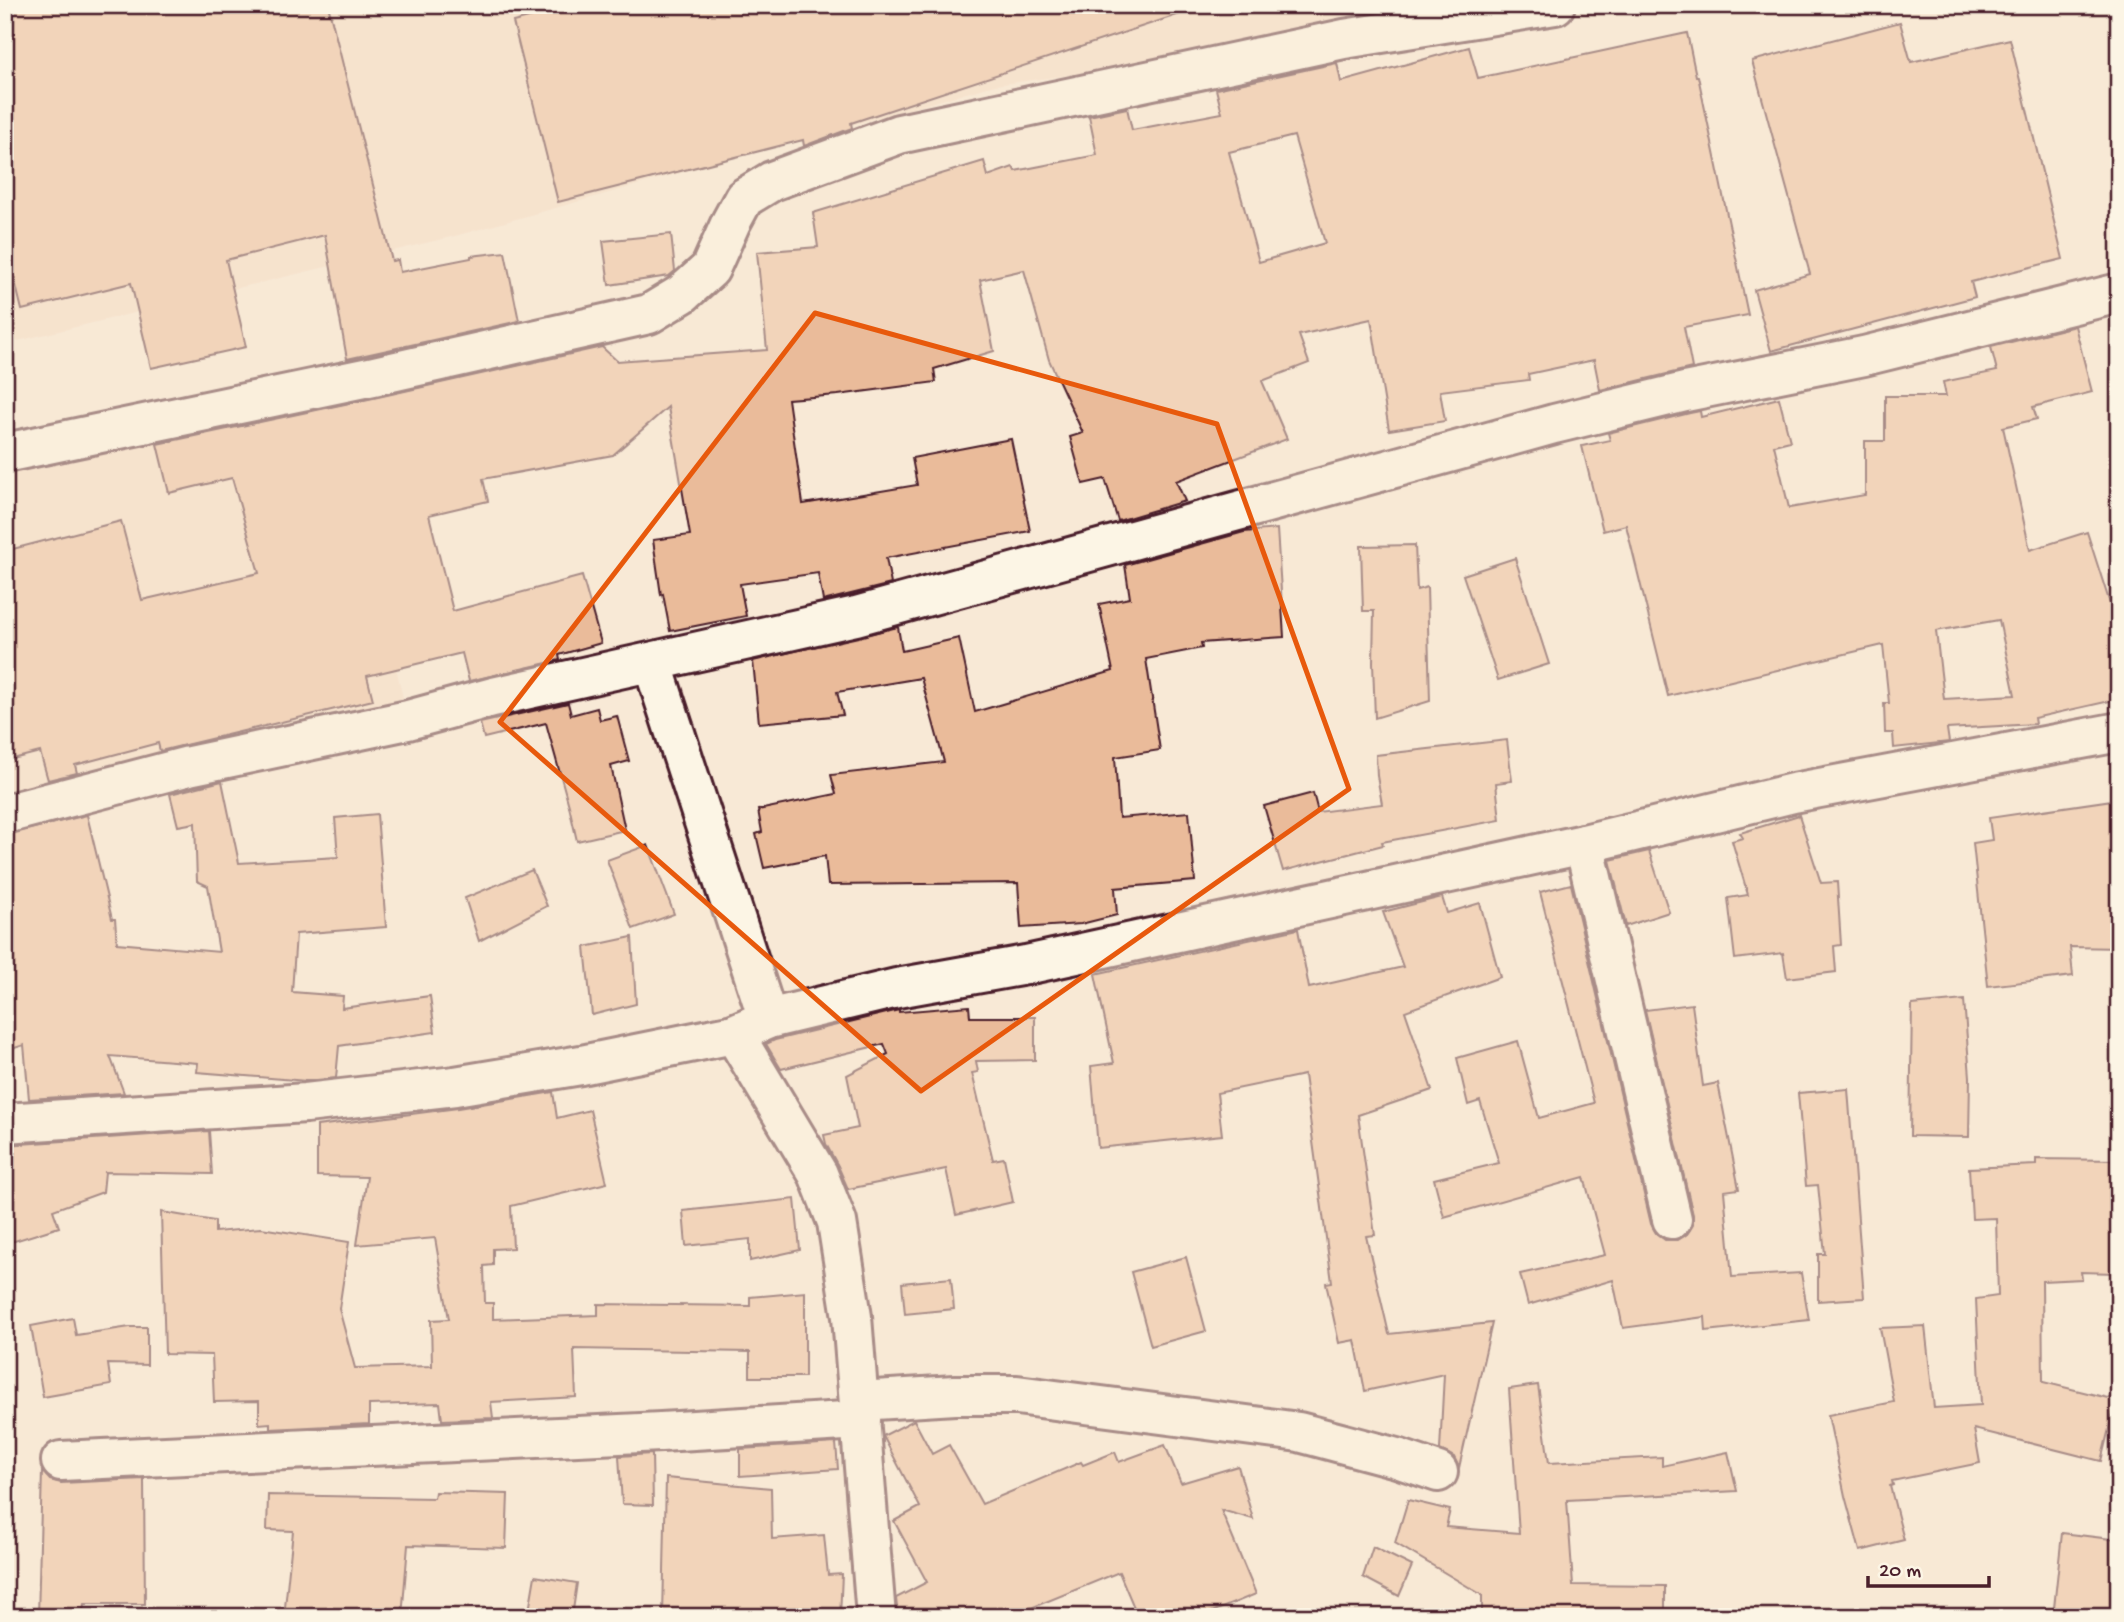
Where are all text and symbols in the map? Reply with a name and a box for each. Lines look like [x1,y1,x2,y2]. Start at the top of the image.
scale bar [1868,1545,1989,1589]
text: 20 m [1879,1560,1921,1585]

